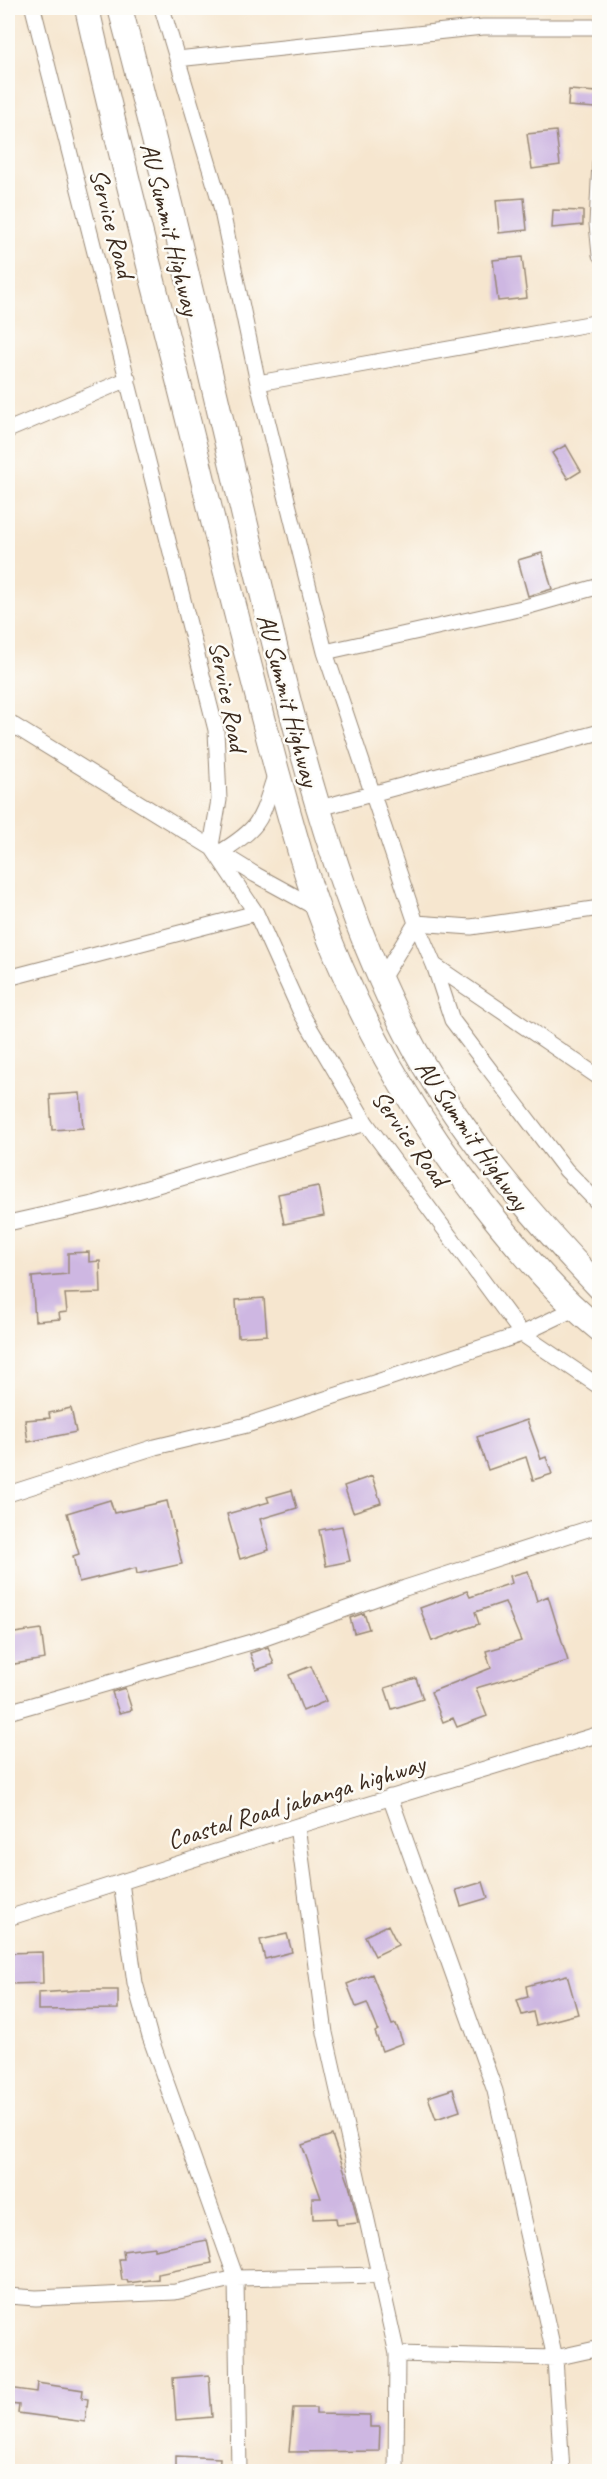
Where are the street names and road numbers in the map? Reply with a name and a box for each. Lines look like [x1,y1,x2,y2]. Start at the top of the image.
street label: AU Summit Highway [133,139,208,321]
street label: Service Road [82,165,143,285]
street label: AU Summit Highway [249,610,327,792]
street label: Service Road [201,638,256,758]
street label: AU Summit Highway [408,1053,538,1219]
street label: Service Road [364,1083,458,1196]
street label: Coastal Road jabanga highway [163,1746,431,1857]

